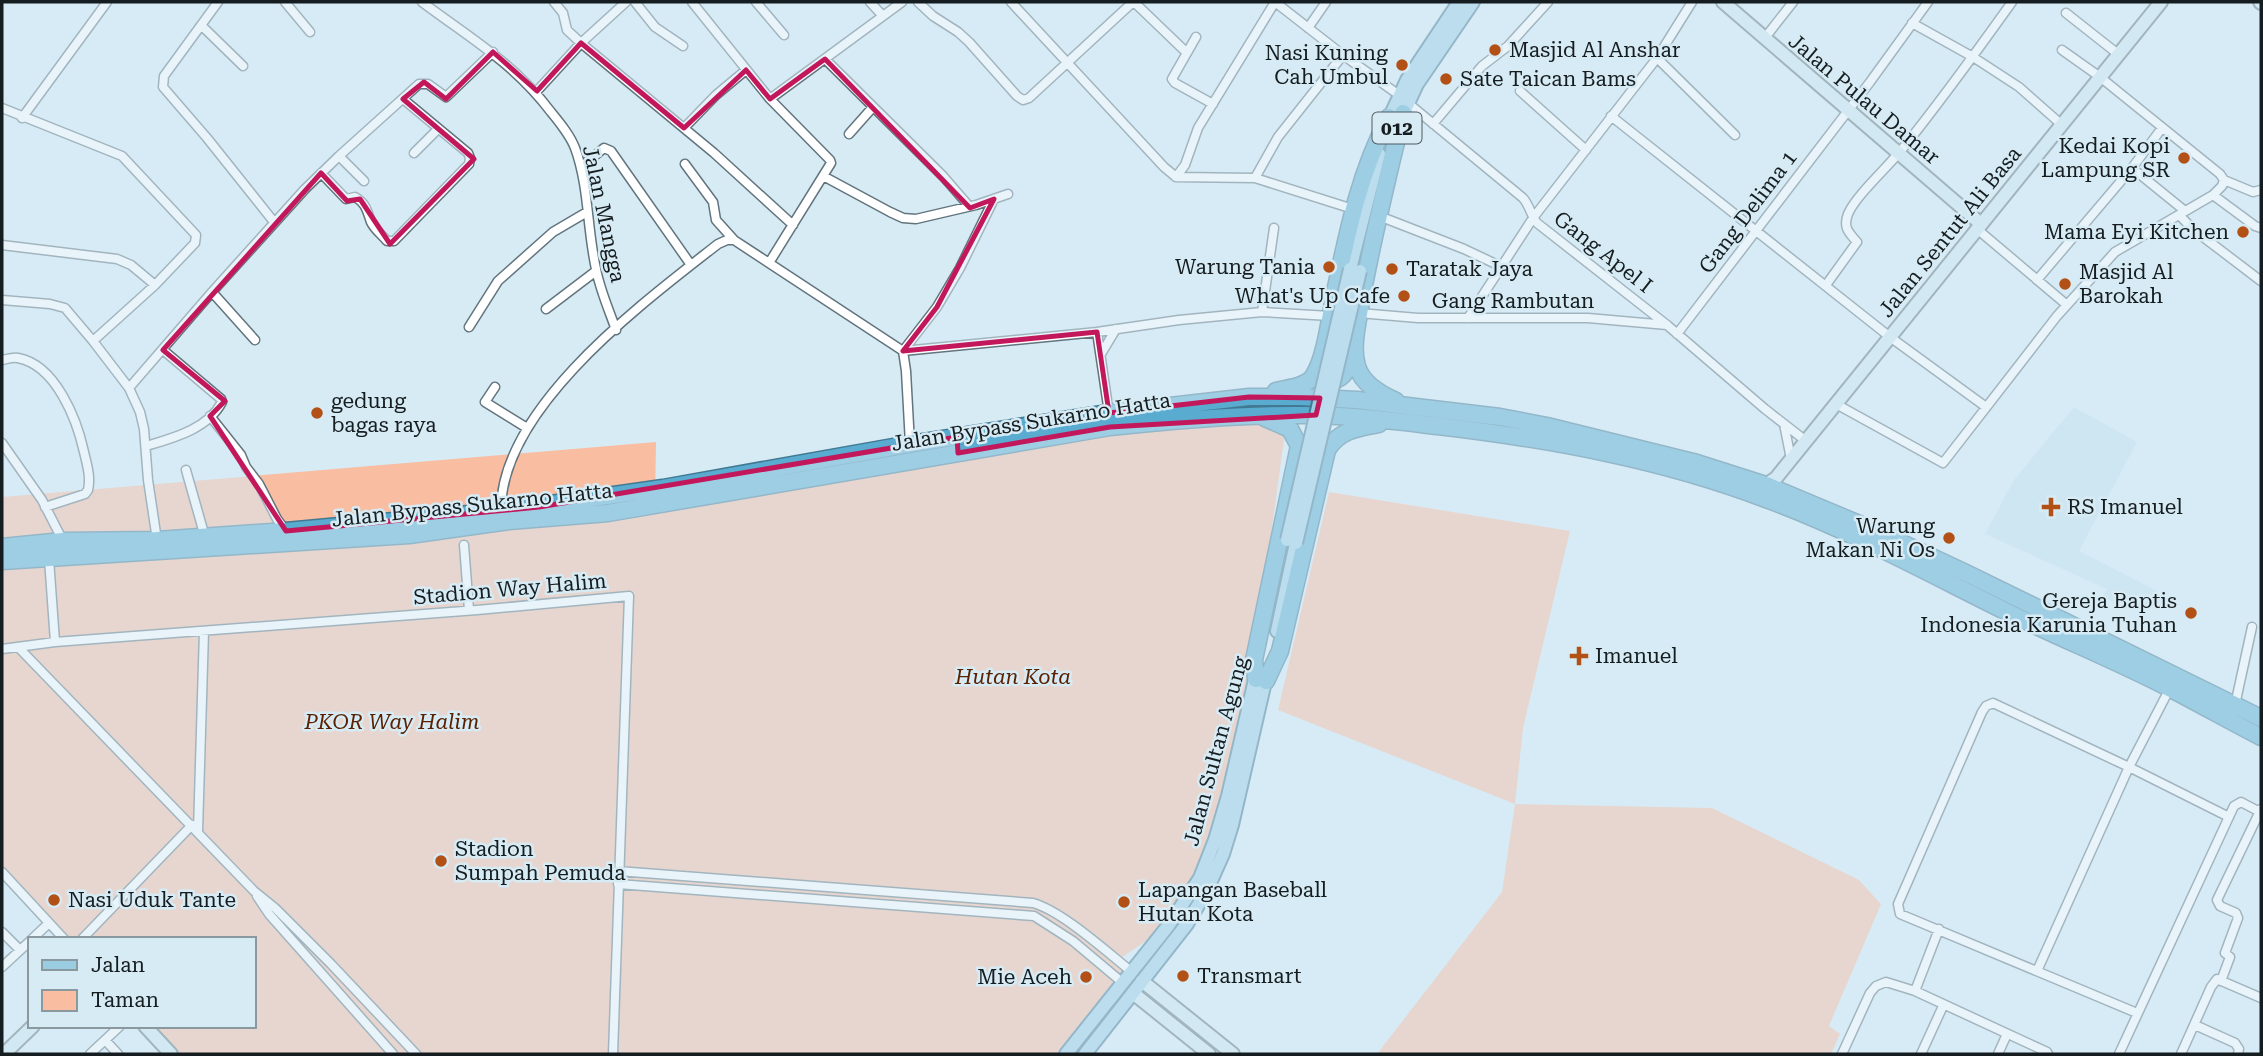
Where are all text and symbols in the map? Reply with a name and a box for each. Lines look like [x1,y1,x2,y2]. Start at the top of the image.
street label: Jalan Pulau Damar [1784,29,1944,169]
place label: Masjid Al Anshar [1509,38,1681,62]
place label: Nasi Kuning Cah Umbul [1265,41,1389,89]
marker: Masjid Al Anshar [1487,42,1503,58]
marker: Nasi Kuning Cah Umbul [1394,57,1410,73]
place label: Sate Taican Bams [1460,67,1636,91]
marker: Sate Taican Bams [1438,71,1454,87]
road number: 012 [1372,112,1422,144]
place label: Kedai Kopi Lampung SR [2041,134,2170,182]
street label: Jalan Sentut Ali Basa [1874,142,2026,322]
street label: Jalan Mangga [578,143,630,285]
street label: Gang Delima 1 [1694,146,1802,278]
marker: Kedai Kopi Lampung SR [2176,150,2192,166]
street label: Gang Apel I [1549,206,1657,298]
place label: Mama Eyi Kitchen [2044,220,2229,244]
marker: Mama Eyi Kitchen [2235,224,2251,240]
place label: Warung Tania [1175,255,1316,279]
place label: Taratak Jaya [1406,257,1534,281]
marker: Warung Tania [1321,259,1337,275]
place label: Masjid Al Barokah [2079,260,2174,308]
marker: Taratak Jaya [1384,261,1400,277]
marker: Masjid Al Barokah [2057,276,2073,292]
place label: What's Up Cafe [1235,284,1390,308]
marker: What's Up Cafe [1396,288,1412,304]
street label: Gang Rambutan [1432,289,1595,313]
street label: Jalan Bypass Sukarno Hatta [890,388,1173,456]
place label: gedung bagas raya [331,389,437,437]
marker: gedung bagas raya [309,405,325,421]
street label: Jalan Bypass Sukarno Hatta [330,478,614,532]
place label: RS Imanuel [2067,495,2183,519]
marker: RS Imanuel [2041,497,2061,517]
place label: Warung Makan Ni Os [1806,514,1935,562]
marker: Warung Makan Ni Os [1941,530,1957,546]
street label: Stadion Way Halim [412,569,608,609]
place label: Gereja Baptis Indonesia Karunia Tuhan [1920,589,2177,637]
marker: Gereja Baptis Indonesia Karunia Tuhan [2183,605,2199,621]
place label: Imanuel [1595,644,1678,668]
marker: Imanuel [1569,646,1589,666]
street label: Jalan Sultan Agung [1179,653,1253,849]
park label: Hutan Kota [954,665,1071,689]
park label: PKOR Way Halim [304,710,479,734]
place label: Stadion Sumpah Pemuda [455,837,626,885]
marker: Stadion Sumpah Pemuda [433,853,449,869]
place label: Lapangan Baseball Hutan Kota [1138,878,1328,926]
place label: Nasi Uduk Tante [68,888,236,912]
marker: Nasi Uduk Tante [46,892,62,908]
marker: Lapangan Baseball Hutan Kota [1116,894,1132,910]
legend [28,937,256,1028]
text: Jalan [91,953,146,977]
place label: Transmart [1197,964,1302,988]
place label: Mie Aceh [977,965,1072,989]
marker: Transmart [1175,968,1191,984]
marker: Mie Aceh [1078,969,1094,985]
text: Taman [91,988,160,1012]

